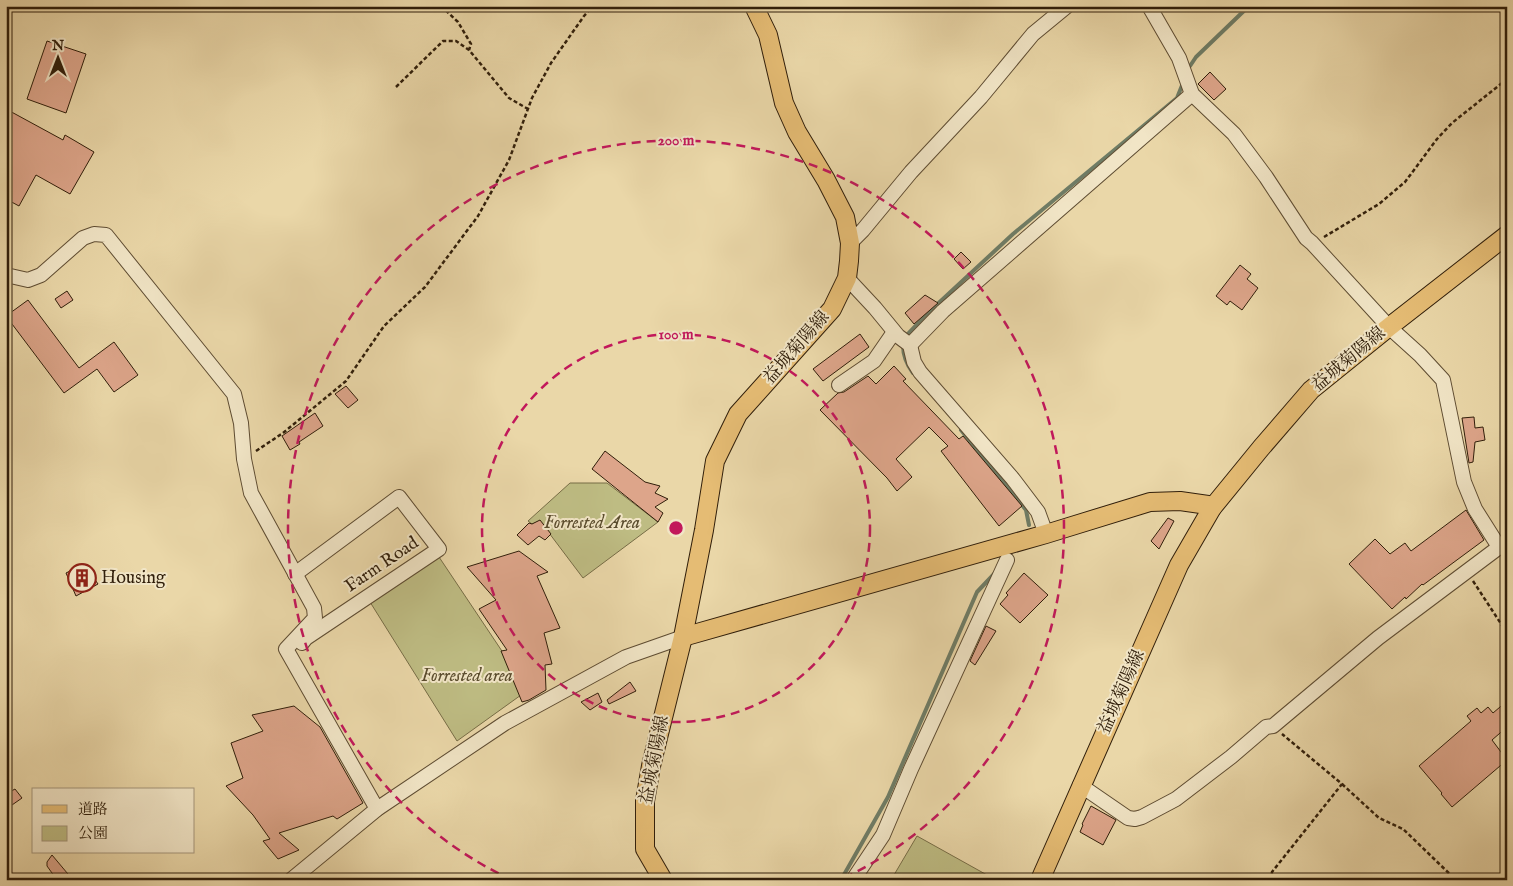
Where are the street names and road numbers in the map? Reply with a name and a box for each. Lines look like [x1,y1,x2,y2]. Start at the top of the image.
street label: 益城菊陽線 [759,306,835,390]
street label: 益城菊陽線 [1307,322,1391,398]
street label: Farm Road [341,532,424,598]
street label: 益城菊陽線 [1093,646,1151,738]
street label: 益城菊陽線 [635,714,675,806]

